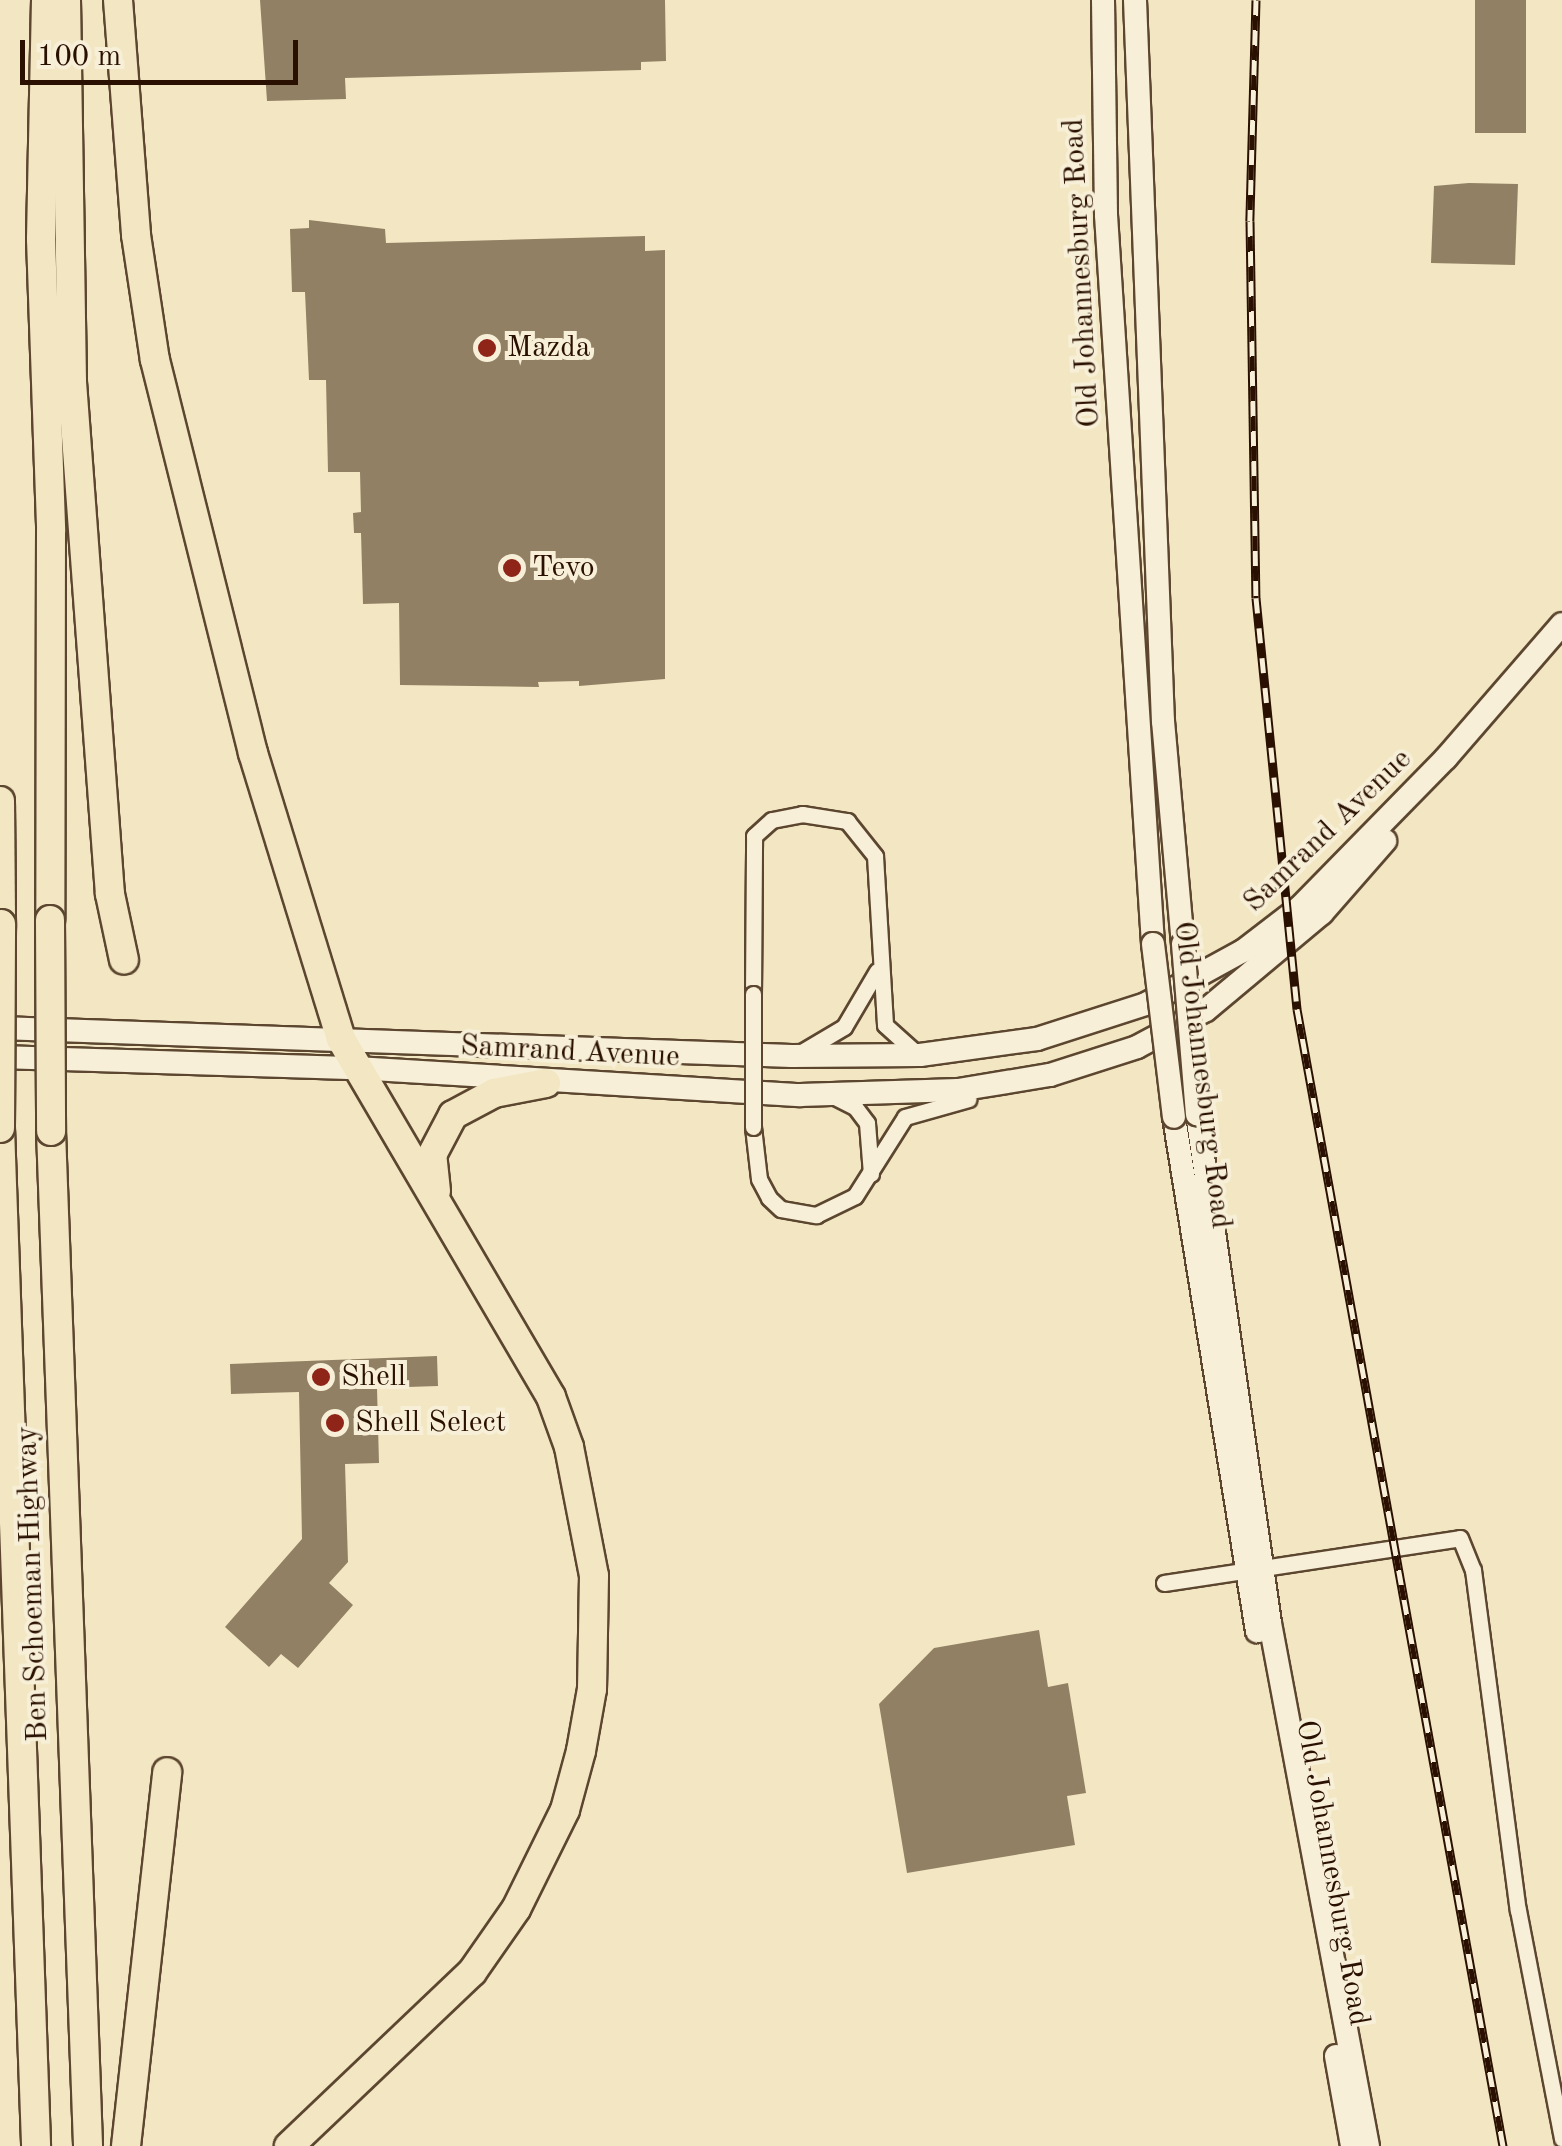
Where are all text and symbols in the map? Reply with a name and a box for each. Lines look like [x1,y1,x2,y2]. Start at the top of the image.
scale bar [25,20,302,82]
text: 100 m [37,42,121,72]
street label: Old Johannesburg Road [1056,117,1108,429]
place label: Mazda [507,330,591,366]
marker: Mazda [476,337,498,359]
place label: Tevo [532,550,595,586]
marker: Tevo [501,557,523,579]
street label: Samrand Avenue [1236,742,1420,920]
street label: Old Johannesburg Road [1165,919,1239,1231]
street label: Samrand Avenue [459,1028,681,1076]
place label: Shell [341,1359,406,1395]
marker: Shell [310,1366,332,1388]
place label: Shell Select [355,1405,506,1441]
marker: Shell Select [324,1412,346,1434]
street label: Ben Schoeman Highway [9,1426,57,1742]
street label: Old Johannesburg Road [1287,1717,1377,2029]

